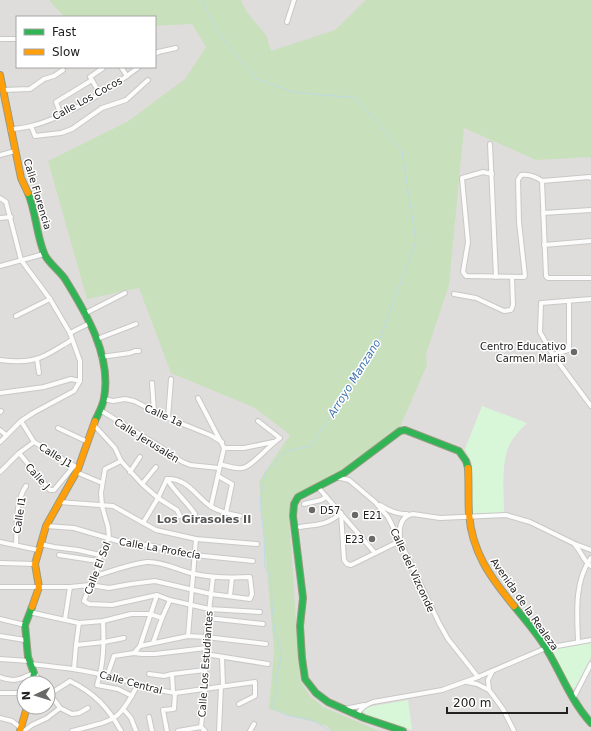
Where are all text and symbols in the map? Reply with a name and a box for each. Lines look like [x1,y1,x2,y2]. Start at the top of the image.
legend [16,16,156,68]
text: Fast [52,25,76,39]
text: Slow [52,45,80,59]
street label: Calle Los Cocos [51,75,124,122]
street label: Calle Florencia [22,157,54,231]
water label: Arroyo Manzano [325,337,384,420]
place label: Centro Educativo Carmen Maria [480,341,566,364]
marker: Centro Educativo Carmen Maria [569,347,579,357]
street label: Calle 1a [143,402,185,429]
street label: Calle Jerusalén [112,416,181,465]
street label: Calle J1 [37,441,75,470]
street label: Calle J [23,461,52,492]
street label: Calle I1 [11,496,28,534]
marker: D57 [307,505,317,515]
place label: D57 [320,505,340,516]
marker: E21 [350,510,360,520]
place label: E21 [363,510,382,521]
district label: Los Girasoles II [157,513,251,526]
street label: Calle del Vizconde [388,526,437,614]
place label: E23 [345,534,364,545]
marker: E23 [367,534,377,544]
street label: Calle La Profecía [118,536,202,561]
street label: Calle El Sol [82,540,113,596]
street label: Avenida de la Realeza [489,556,561,652]
street label: Calle Los Estudiantes [196,610,215,718]
street label: Calle Central [98,669,163,696]
north arrow [16,675,56,715]
scale bar [447,689,567,715]
text: N [20,691,33,701]
text: 200 m [453,696,491,710]

